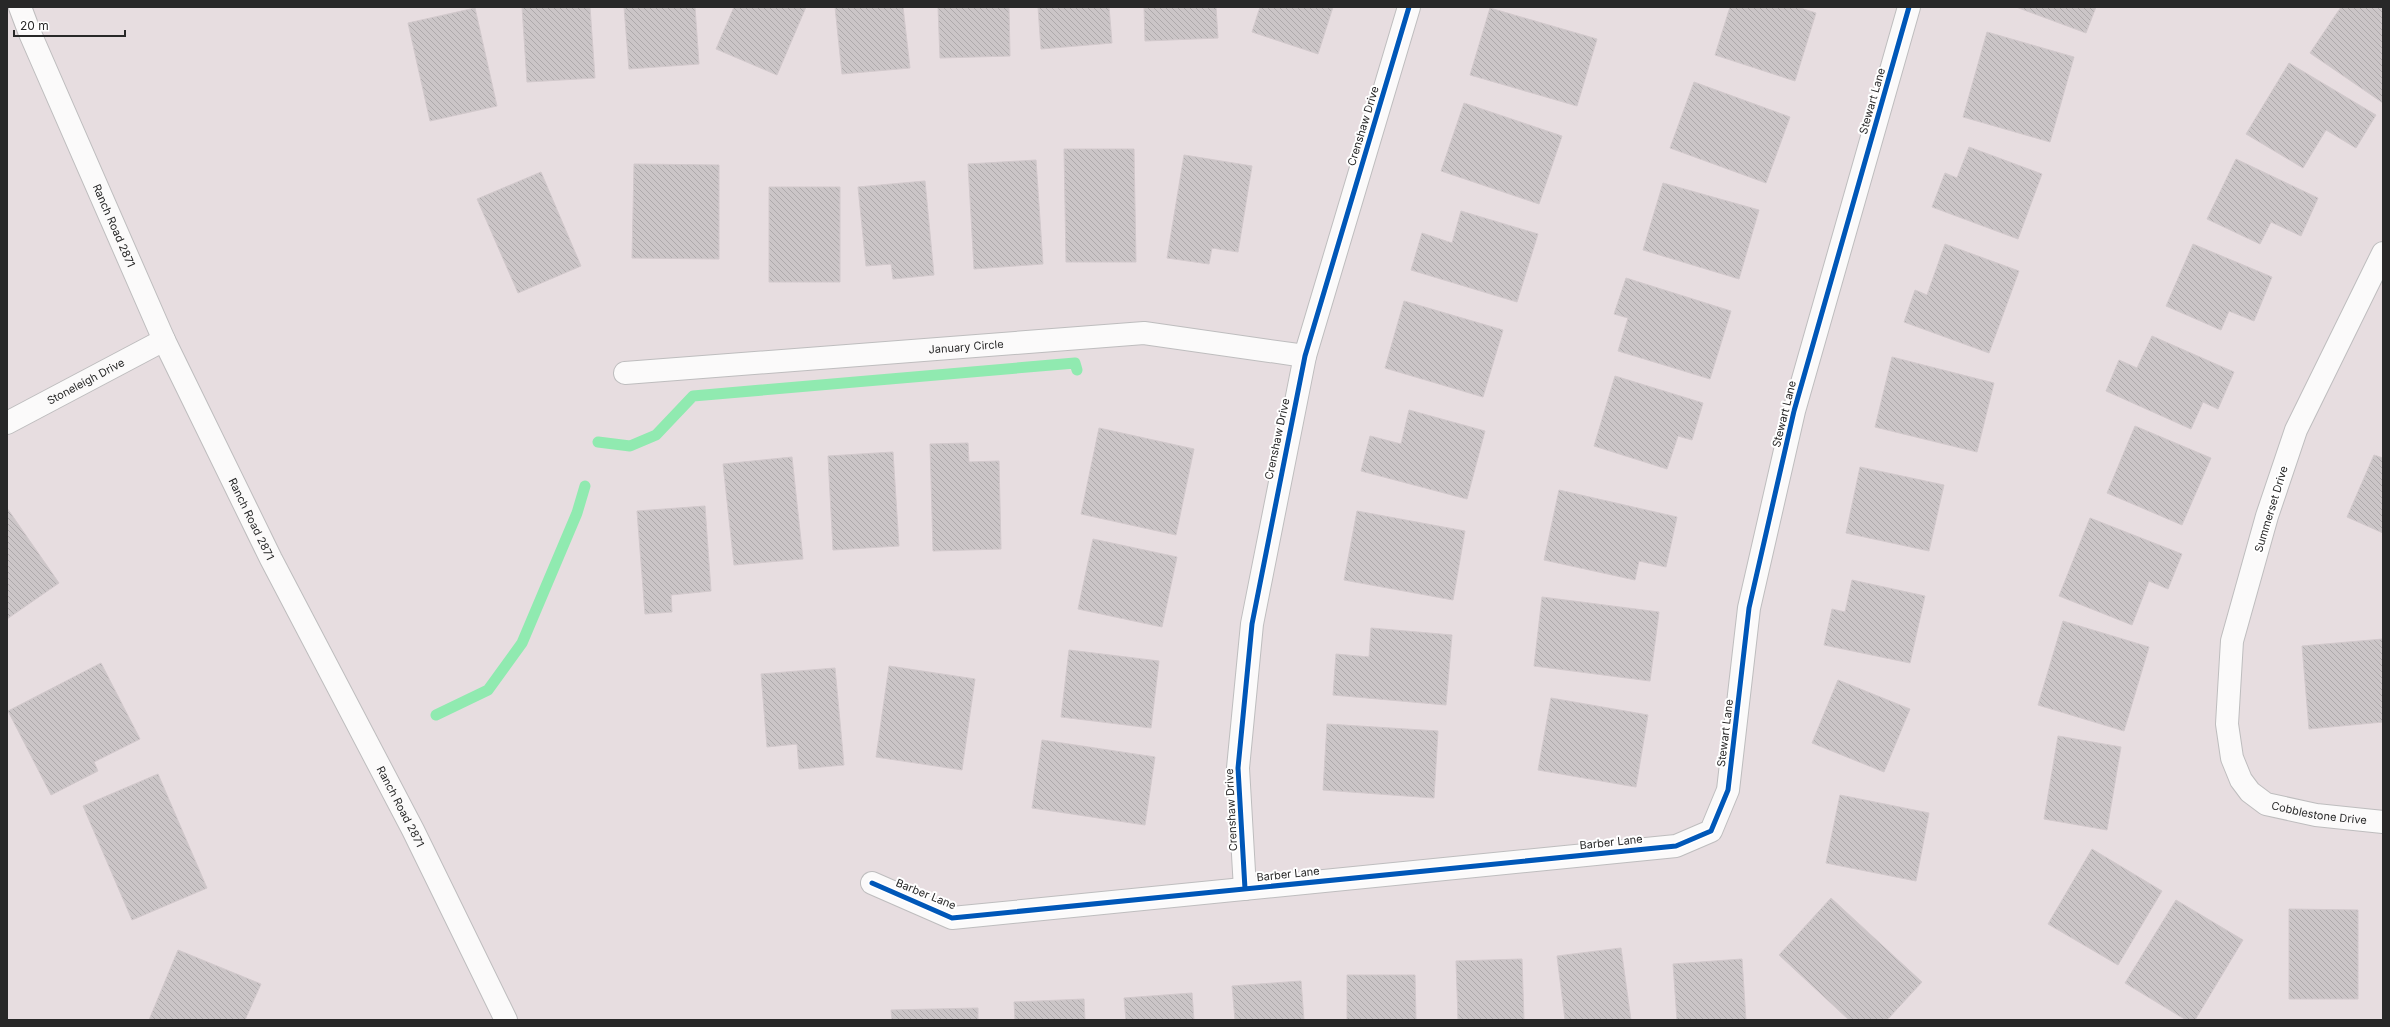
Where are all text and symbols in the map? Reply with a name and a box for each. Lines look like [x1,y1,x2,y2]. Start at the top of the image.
scale bar [14,12,125,38]
text: 20 m [20,18,49,33]
street label: Stewart Lane [1856,66,1888,136]
street label: Crenshaw Drive [1344,84,1382,168]
street label: Ranch Road 2871 [90,182,138,269]
street label: January Circle [928,337,1004,357]
street label: Stoneleigh Drive [45,355,127,408]
street label: Stewart Lane [1769,379,1799,449]
street label: Crenshaw Drive [1262,397,1292,481]
street label: Summerset Drive [2251,464,2291,554]
street label: Ranch Road 2871 [225,476,277,562]
street label: Stewart Lane [1714,698,1736,768]
street label: Ranch Road 2871 [374,764,427,849]
street label: Crenshaw Drive [1222,768,1240,852]
street label: Cobblestone Drive [2270,798,2367,827]
street label: Barber Lane [1579,832,1643,852]
street label: Barber Lane [1256,864,1320,884]
street label: Barber Lane [894,876,958,912]

